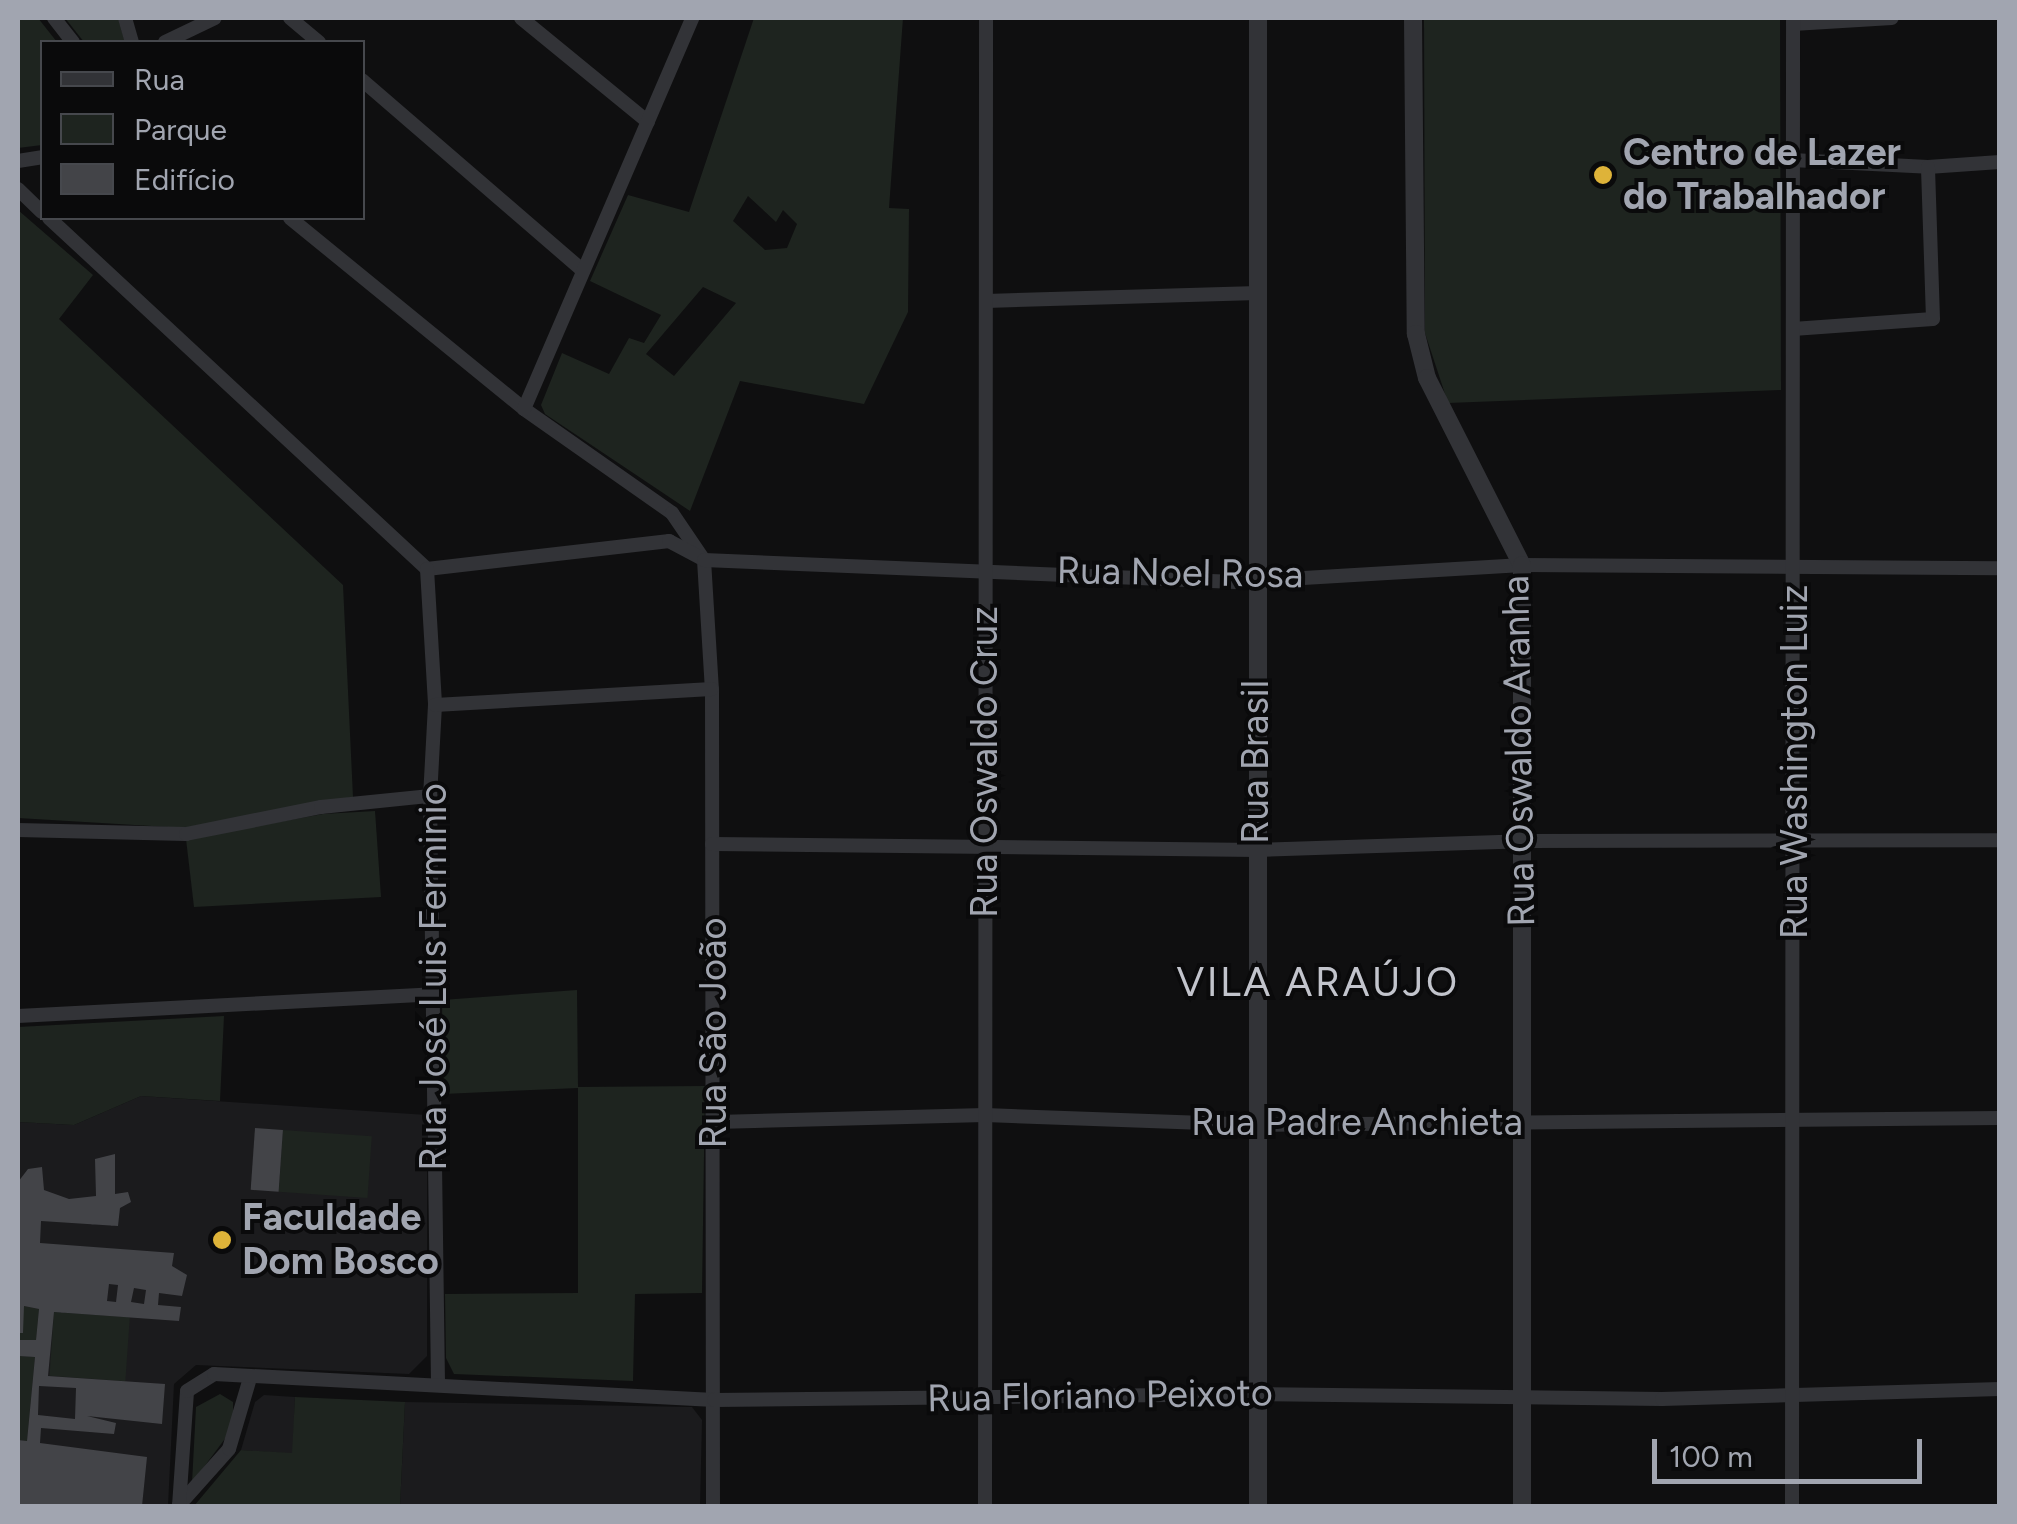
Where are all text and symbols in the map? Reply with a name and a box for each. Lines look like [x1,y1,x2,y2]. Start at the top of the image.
legend [40,40,365,220]
text: Rua [134,61,185,98]
text: Parque [134,111,227,148]
place label: Centro de Lazer do Trabalhador [1623,130,1901,220]
text: Edifício [134,161,235,198]
marker: Centro de Lazer do Trabalhador [1592,164,1614,186]
street label: Rua Noel Rosa [1056,548,1304,598]
street label: Rua Oswaldo Aranha [1493,575,1545,927]
street label: Rua Washington Luiz [1772,585,1818,939]
street label: Rua Oswaldo Cruz [962,606,1008,918]
street label: Rua Brasil [1233,680,1279,844]
street label: Rua José Luis Ferminio [411,783,457,1171]
street label: Rua São João [691,918,737,1148]
district label: VILA ARAÚJO [1176,958,1460,1006]
street label: Rua Padre Anchieta [1191,1100,1523,1146]
place label: Faculdade Dom Bosco [242,1195,439,1284]
marker: Faculdade Dom Bosco [211,1229,233,1251]
street label: Rua Floriano Peixoto [927,1370,1273,1422]
scale bar [1657,1419,1927,1481]
text: 100 m [1669,1438,1753,1475]

